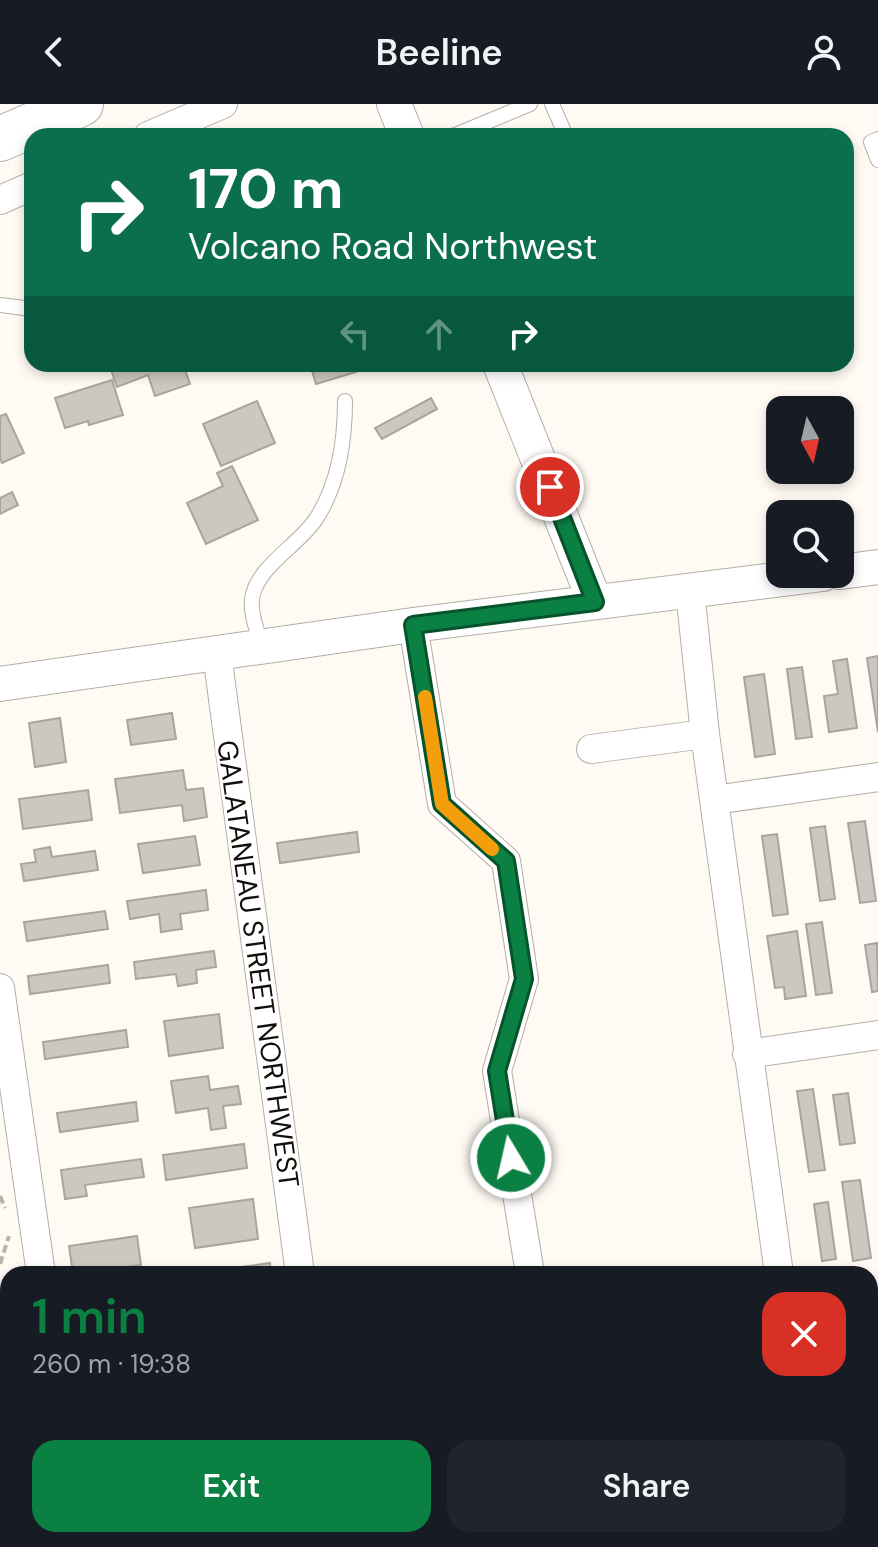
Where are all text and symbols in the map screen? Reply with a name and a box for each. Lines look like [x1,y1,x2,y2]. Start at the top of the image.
text: Beeline [376,29,502,76]
icon: back [32,30,76,74]
icon: person [802,30,846,74]
text: 170 m [188,152,343,225]
icon: right [56,160,160,264]
text: Volcano Road Northwest [188,223,597,270]
icon: left [333,312,377,356]
icon: ahead [417,312,461,356]
icon: right [501,312,545,356]
north arrow [766,396,854,484]
map controls [766,396,854,588]
pin [516,453,584,521]
icon: arrive [528,465,572,509]
button: search [766,500,854,588]
street label: GALATANEAU STREET NORTHWEST [208,738,308,1190]
position arrow [469,1116,553,1200]
text: 1 min [32,1285,147,1348]
button: close [762,1292,846,1376]
text: 260 m · 19:38 [32,1347,191,1381]
button: Exit [32,1440,431,1532]
button: Share [447,1440,846,1532]

